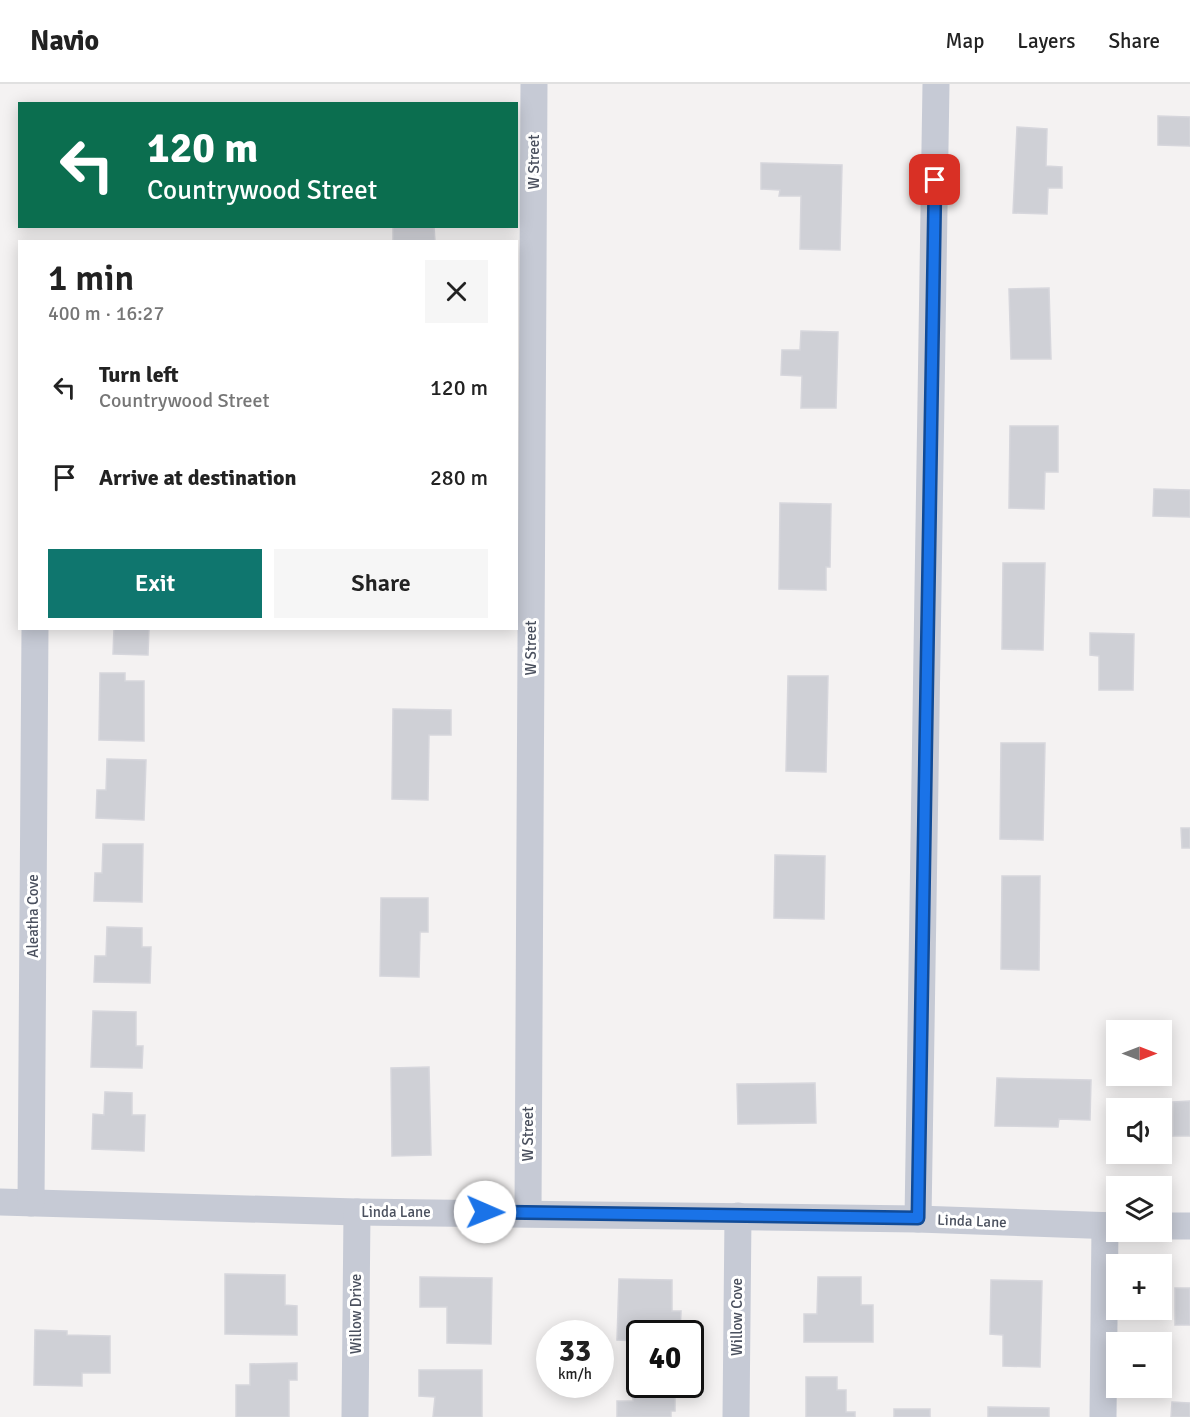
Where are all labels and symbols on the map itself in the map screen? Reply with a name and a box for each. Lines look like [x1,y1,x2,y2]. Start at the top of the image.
street label: W Street [525,134,543,190]
pin [909,154,960,205]
street label: W Street [522,620,540,676]
street label: Aleatha Cove [24,874,42,958]
north arrow [1106,1020,1172,1086]
street label: W Street [519,1106,537,1162]
position arrow [453,1180,517,1244]
street label: Linda Lane [361,1203,431,1221]
street label: Linda Lane [937,1211,1007,1231]
street label: Willow Drive [347,1274,365,1354]
street label: Willow Cove [728,1278,746,1356]
speed limit sign: 40 [626,1320,704,1398]

